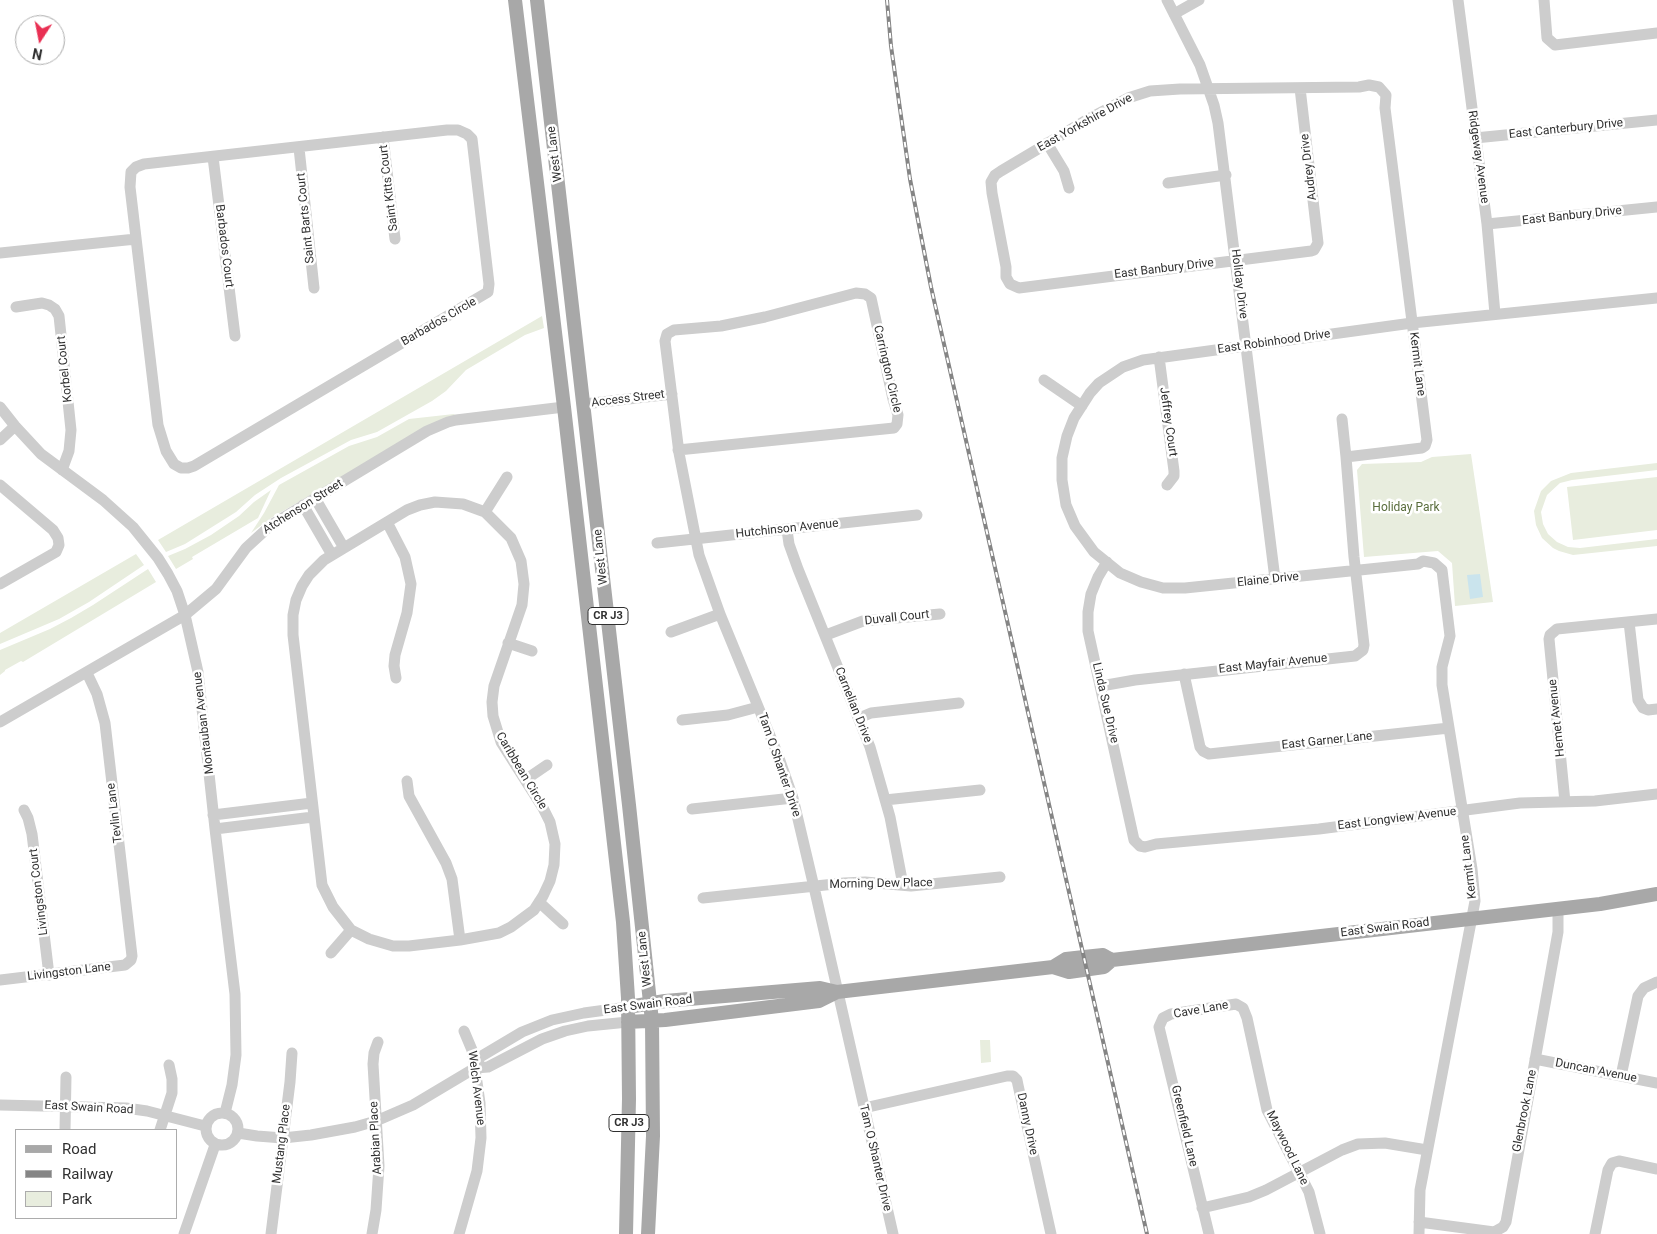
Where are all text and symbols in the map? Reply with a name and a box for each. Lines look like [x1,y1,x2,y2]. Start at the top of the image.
north arrow [15,15,65,65]
text: N [31,45,44,63]
street label: East Yorkshire Drive [1035,91,1135,155]
street label: Ridgeway Avenue [1464,110,1492,204]
street label: East Canterbury Drive [1508,116,1624,142]
street label: West Lane [544,125,566,183]
street label: Audrey Drive [1298,133,1320,201]
street label: Saint Kitts Court [377,144,401,232]
street label: Saint Barts Court [294,172,318,264]
street label: Barbados Court [212,204,236,288]
street label: East Banbury Drive [1521,204,1623,228]
street label: Holiday Drive [1228,248,1250,320]
street label: East Banbury Drive [1113,256,1215,282]
street label: Barbados Circle [399,295,479,349]
street label: Carrington Circle [870,324,904,414]
street label: East Robinhood Drive [1217,327,1331,357]
street label: Kermit Lane [1406,331,1428,397]
street label: Korbel Court [54,335,76,403]
street label: Jeffrey Court [1156,386,1180,458]
street label: Access Street [591,387,665,411]
street label: Atchenson Street [260,477,346,537]
park label: Holiday Park [1372,501,1440,515]
street label: Hutchinson Avenue [735,516,839,542]
street label: West Lane [591,528,611,586]
street label: Elaine Drive [1236,570,1300,590]
street label: Duvall Court [864,607,930,629]
road number: CR J3 [588,608,628,624]
street label: East Mayfair Avenue [1218,651,1328,677]
street label: Linda Sue Drive [1089,661,1121,745]
street label: Carnelian Drive [831,665,875,745]
street label: Montauban Avenue [191,671,217,775]
street label: Hemet Avenue [1546,678,1568,758]
street label: Tam O Shanter Drive [754,711,804,819]
street label: East Garner Lane [1281,729,1373,753]
street label: Caribbean Circle [492,730,550,812]
street label: Tevlin Lane [104,782,126,844]
street label: East Longview Avenue [1337,805,1457,833]
street label: Kermit Lane [1458,834,1480,900]
street label: Livingston Court [27,848,51,936]
street label: Morning Dew Place [829,876,933,892]
street label: East Swain Road [1340,915,1430,941]
street label: West Lane [635,930,655,988]
street label: Livingston Lane [26,960,112,984]
street label: East Swain Road [603,992,693,1018]
street label: Cave Lane [1173,998,1229,1022]
street label: Welch Avenue [464,1050,488,1126]
street label: Duncan Avenue [1554,1056,1638,1086]
street label: Glenbrook Lane [1510,1069,1540,1153]
street label: Greenfield Lane [1168,1084,1200,1168]
street label: Danny Drive [1013,1092,1041,1156]
street label: East Swain Road [44,1098,134,1118]
street label: Arabian Place [367,1101,385,1175]
street label: Tam O Shanter Drive [856,1103,894,1213]
street label: Mustang Place [270,1104,294,1184]
street label: Maywood Lane [1263,1108,1311,1188]
road number: CR J3 [609,1114,649,1132]
legend [15,1129,178,1219]
text: Road [62,1140,96,1158]
text: Railway [62,1165,113,1183]
text: Park [62,1190,92,1208]

